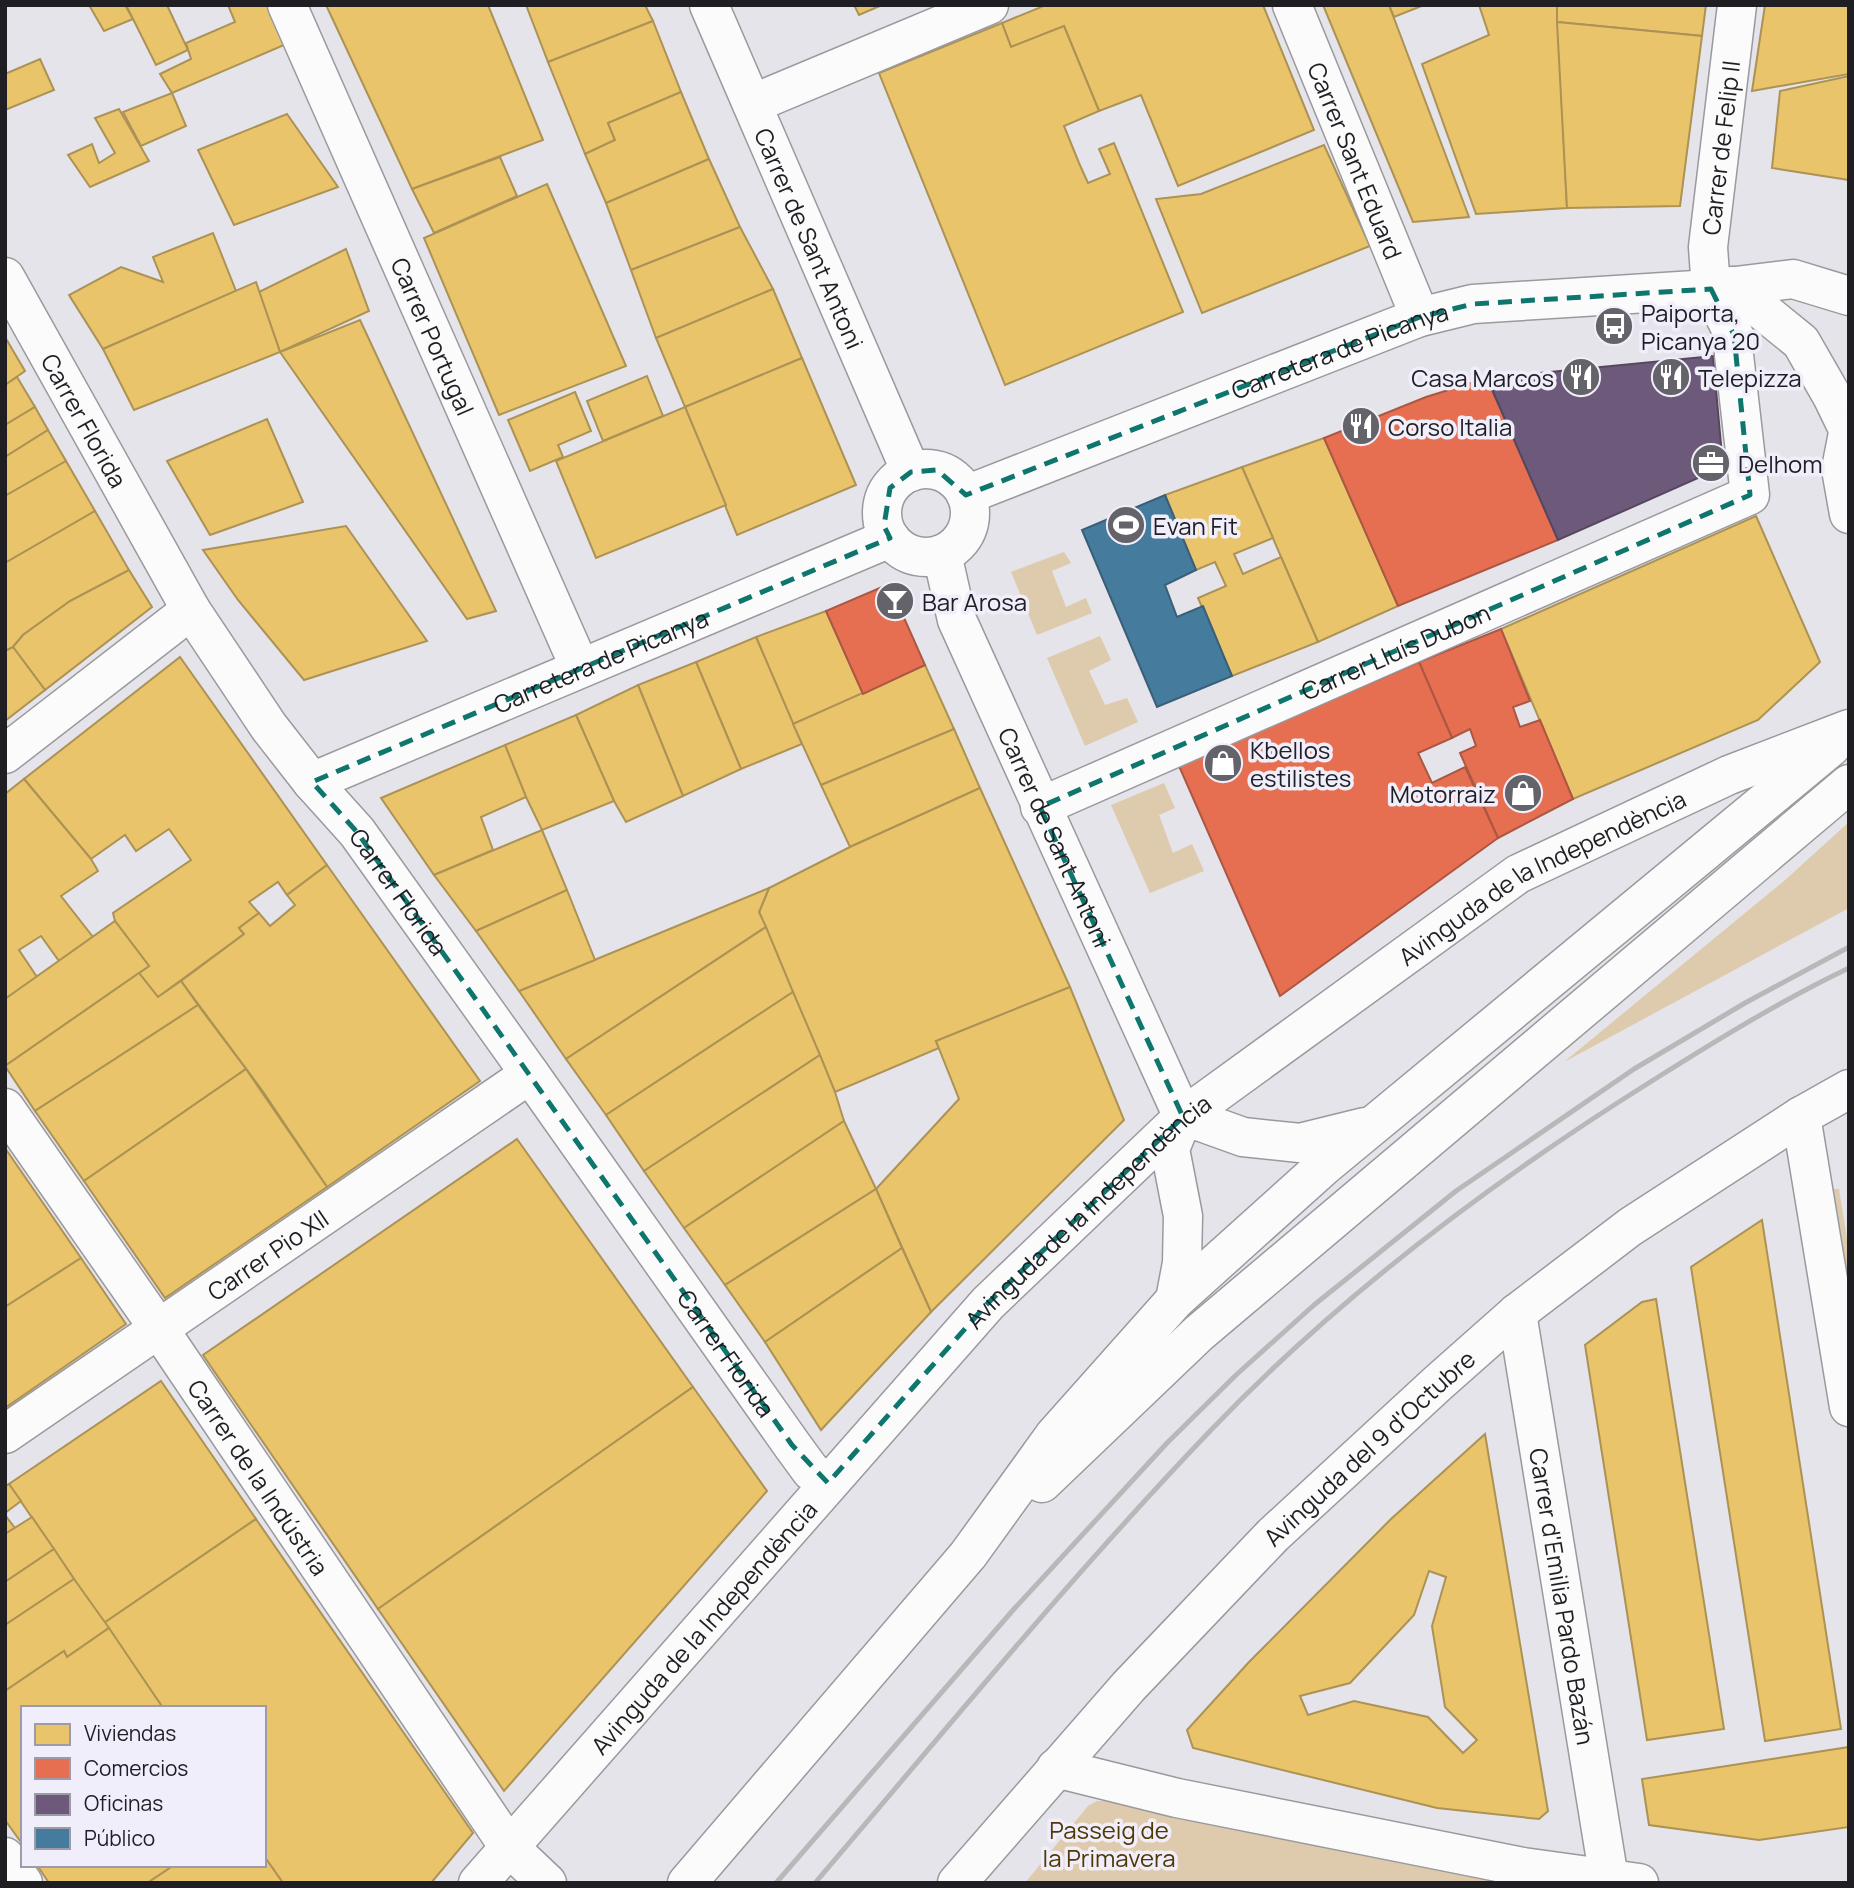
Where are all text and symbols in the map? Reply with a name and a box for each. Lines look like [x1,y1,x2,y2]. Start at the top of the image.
street label: Carrer Sant Eduard [1301,57,1411,264]
street label: Carrer de Felip II [1693,59,1747,237]
street label: Carrer de Sant Antoni [748,122,872,354]
street label: Carrer Portugal [384,252,483,420]
street label: Carretera de Picanya [1226,294,1452,406]
place label: Paiporta, Picanya 20 [1641,296,1760,357]
bus stop icon: Paiporta, Picanya 20 [1593,305,1635,347]
street label: Carrer Florida [34,347,136,493]
restaurant icon: Casa Marcos [1560,356,1602,398]
restaurant icon: Telepizza [1650,356,1692,398]
place label: Casa Marcos [1411,361,1554,394]
place label: Telepizza [1698,361,1802,394]
restaurant icon: Corso Italia [1340,405,1382,447]
place label: Corso Italia [1388,410,1512,443]
office icon: Delhom [1690,442,1732,484]
place label: Delhom [1738,447,1823,480]
sports icon: Evan Fit [1105,504,1147,546]
place label: Evan Fit [1153,509,1238,542]
bar icon: Bar Arosa [874,580,916,622]
place label: Bar Arosa [922,585,1027,618]
street label: Carrer Lluís Dubon [1295,595,1495,707]
street label: Carretera de Picanya [488,600,713,720]
street label: Carrer de Sant Antoni [991,722,1120,952]
place label: Kbellos estilistes [1250,733,1351,794]
shop icon: Kbellos estilistes [1202,742,1244,784]
shop icon: Motorraiz [1502,772,1544,814]
place label: Motorraiz [1390,777,1496,810]
street label: Avinguda de la Independència [1391,781,1691,972]
street label: Carrer Florida [343,821,456,961]
street label: Avinguda de la Independència [957,1086,1217,1335]
street label: Carrer Pio XII [200,1201,334,1307]
street label: Carrer Florida [671,1283,783,1423]
street label: Avinguda del 9 d'Octubre [1255,1342,1482,1552]
street label: Carrer de la Indústria [181,1372,337,1582]
street label: Carrer d'Emilia Pardo Bazán [1523,1446,1603,1747]
street label: Avinguda de la Independència [583,1493,824,1761]
legend [21,1706,266,1867]
text: Viviendas [84,1719,176,1747]
text: Comercios [84,1754,188,1782]
text: Oficinas [84,1789,163,1817]
park label: Passeig de la Primavera [1043,1813,1175,1874]
text: Público [84,1824,155,1852]

